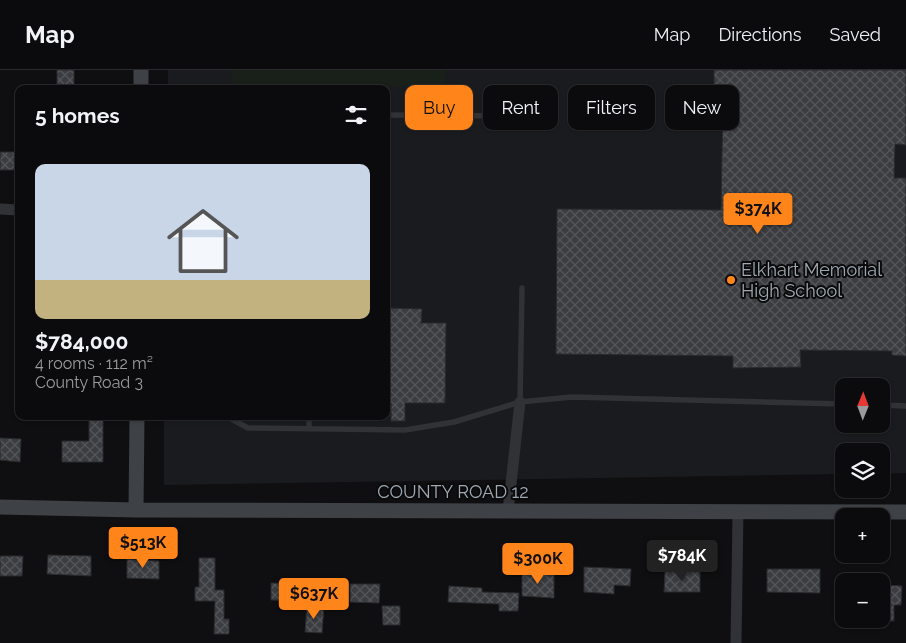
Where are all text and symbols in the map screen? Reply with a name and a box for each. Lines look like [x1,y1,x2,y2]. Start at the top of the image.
text: Map [25,20,75,49]
text: Map [654,24,690,45]
text: Directions [718,24,802,45]
text: Saved [830,24,881,45]
chip: Buy [405,85,473,130]
chip: Rent [483,85,558,130]
chip: Filters [568,85,655,130]
chip: New [665,85,739,130]
icon: filters [342,101,370,129]
text: 5 homes [35,103,120,128]
pin: $374K [723,192,793,235]
icon: home [158,196,248,286]
text: $374K [734,199,782,218]
place label: Elkhart Memorial High School [741,259,882,301]
marker: Elkhart Memorial High School [725,274,737,286]
text: $784,000 [35,329,128,354]
text: 4 rooms · 112 m² [35,354,153,373]
text: County Road 3 [35,373,143,392]
north arrow [835,378,890,432]
map controls [835,378,890,628]
button: layers [835,443,890,498]
street label: COUNTY ROAD 12 [377,481,529,502]
button: + [835,508,890,563]
pin: $513K [108,526,178,569]
text: $513K [120,533,166,552]
pin: $784K [647,540,717,582]
pin: $300K [503,542,573,585]
text: $784K [658,546,706,565]
text: $300K [513,549,563,568]
button: − [835,573,890,628]
pin: $637K [279,578,349,620]
text: $637K [290,584,338,603]

